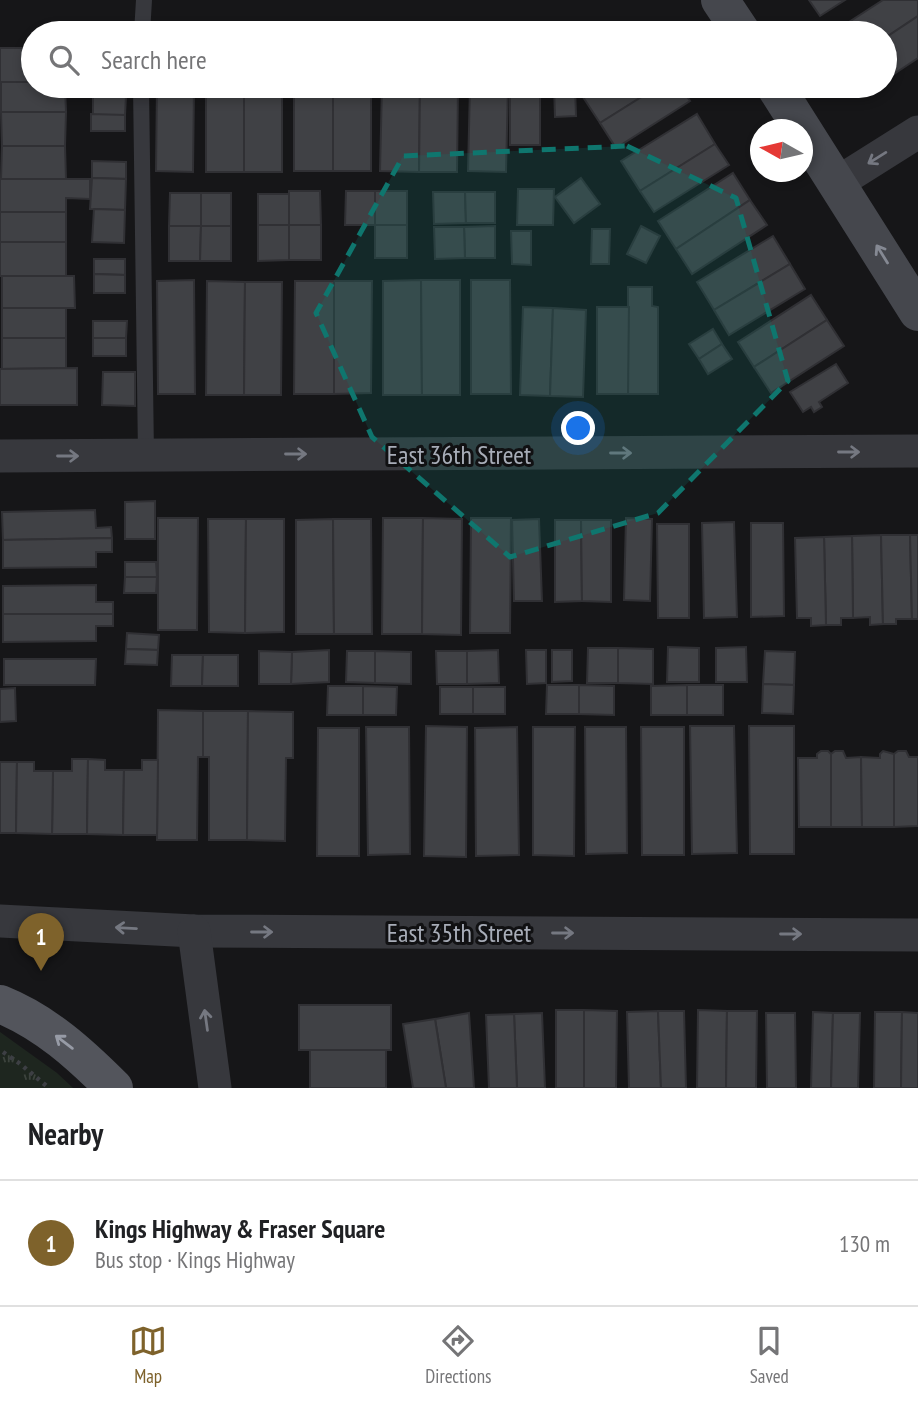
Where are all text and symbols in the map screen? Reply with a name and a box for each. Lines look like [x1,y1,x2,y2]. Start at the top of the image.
search box [21,21,897,98]
icon: search [45,41,83,79]
text: Search here [101,43,207,76]
north arrow [750,119,813,182]
one-way arrow [868,151,888,165]
one-way arrow [874,245,888,265]
your location [561,411,595,445]
street label: East 36th Street [387,438,531,471]
one-way arrow [837,445,860,459]
one-way arrow [609,446,632,460]
one-way arrow [284,448,307,461]
one-way arrow [56,449,79,463]
pin: 1 [18,913,64,971]
street label: East 35th Street [387,916,531,949]
one-way arrow [115,921,138,934]
one-way arrow [251,925,274,939]
one-way arrow [552,926,575,940]
one-way arrow [779,927,802,941]
one-way arrow [199,1009,212,1032]
one-way arrow [55,1035,73,1050]
text: Nearby [28,1114,103,1153]
text: Kings Highway & Fraser Square [95,1212,385,1245]
text: 1 [46,1229,57,1258]
text: 130 m [839,1229,890,1258]
text: Bus stop · Kings Highway [95,1245,295,1274]
tab: Map [129,1322,167,1388]
tab: Directions [425,1322,491,1388]
tab: Saved [750,1322,789,1388]

